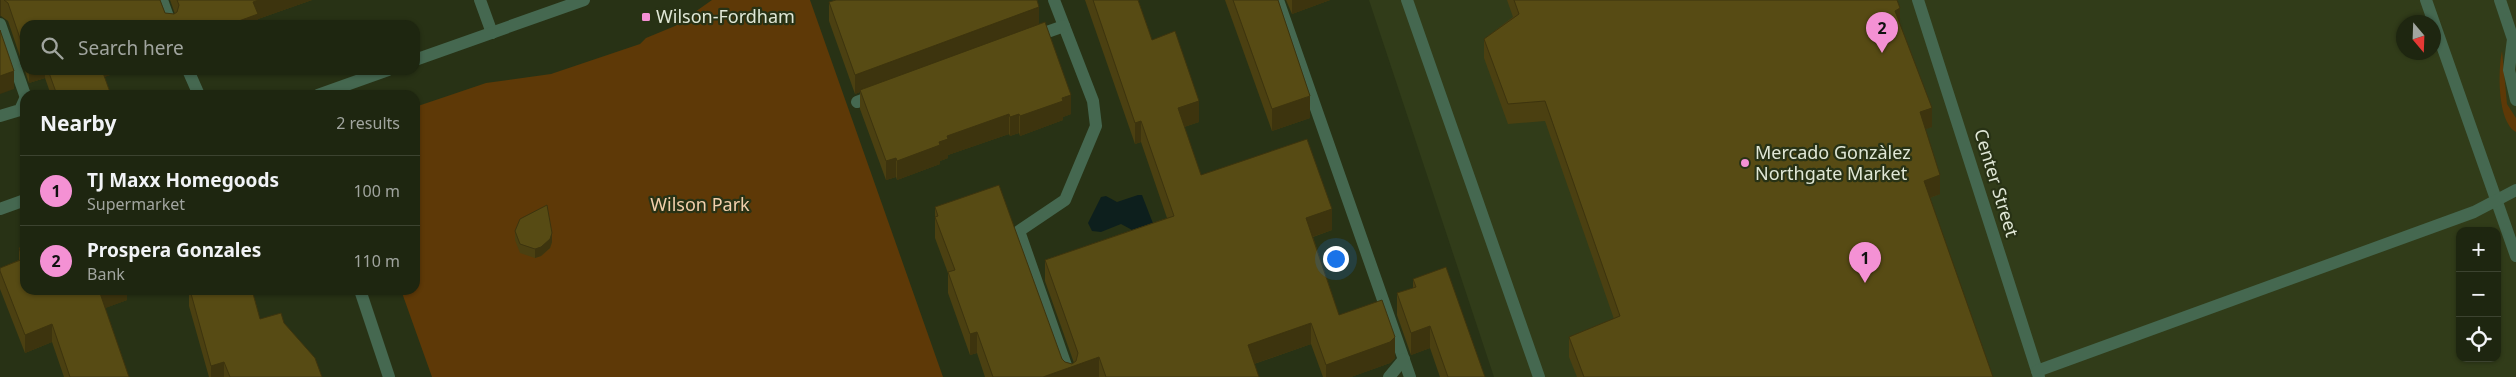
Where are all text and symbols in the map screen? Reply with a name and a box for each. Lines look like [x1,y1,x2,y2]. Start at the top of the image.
place label: Wilson-Fordham [656,4,795,28]
marker: Wilson-Fordham [640,11,652,23]
pin: 2 [1866,12,1898,53]
north arrow [2396,15,2441,60]
search box [20,20,420,75]
icon: search [38,34,66,62]
text: Search here [78,35,184,61]
text: Nearby [40,109,116,137]
text: 2 results [336,112,400,134]
street label: Center Street [1969,126,2025,240]
place label: Mercado Gonzàlez Northgate Market [1755,140,1911,185]
marker: Mercado Gonzàlez Northgate Market [1739,157,1751,169]
text: TJ Maxx Homegoods [87,167,279,193]
text: 1 [51,180,61,202]
text: 100 m [353,180,400,202]
park label: Wilson Park [650,192,750,216]
text: Supermarket [87,193,185,215]
map controls [2456,227,2501,362]
button: + [2456,227,2501,272]
text: Prospera Gonzales [87,237,261,263]
pin: 1 [1849,242,1881,283]
your location [1323,246,1349,272]
text: 2 [51,250,61,272]
text: 110 m [353,250,400,272]
text: Bank [87,263,125,285]
button: − [2456,272,2501,317]
button: locate [2456,317,2501,362]

